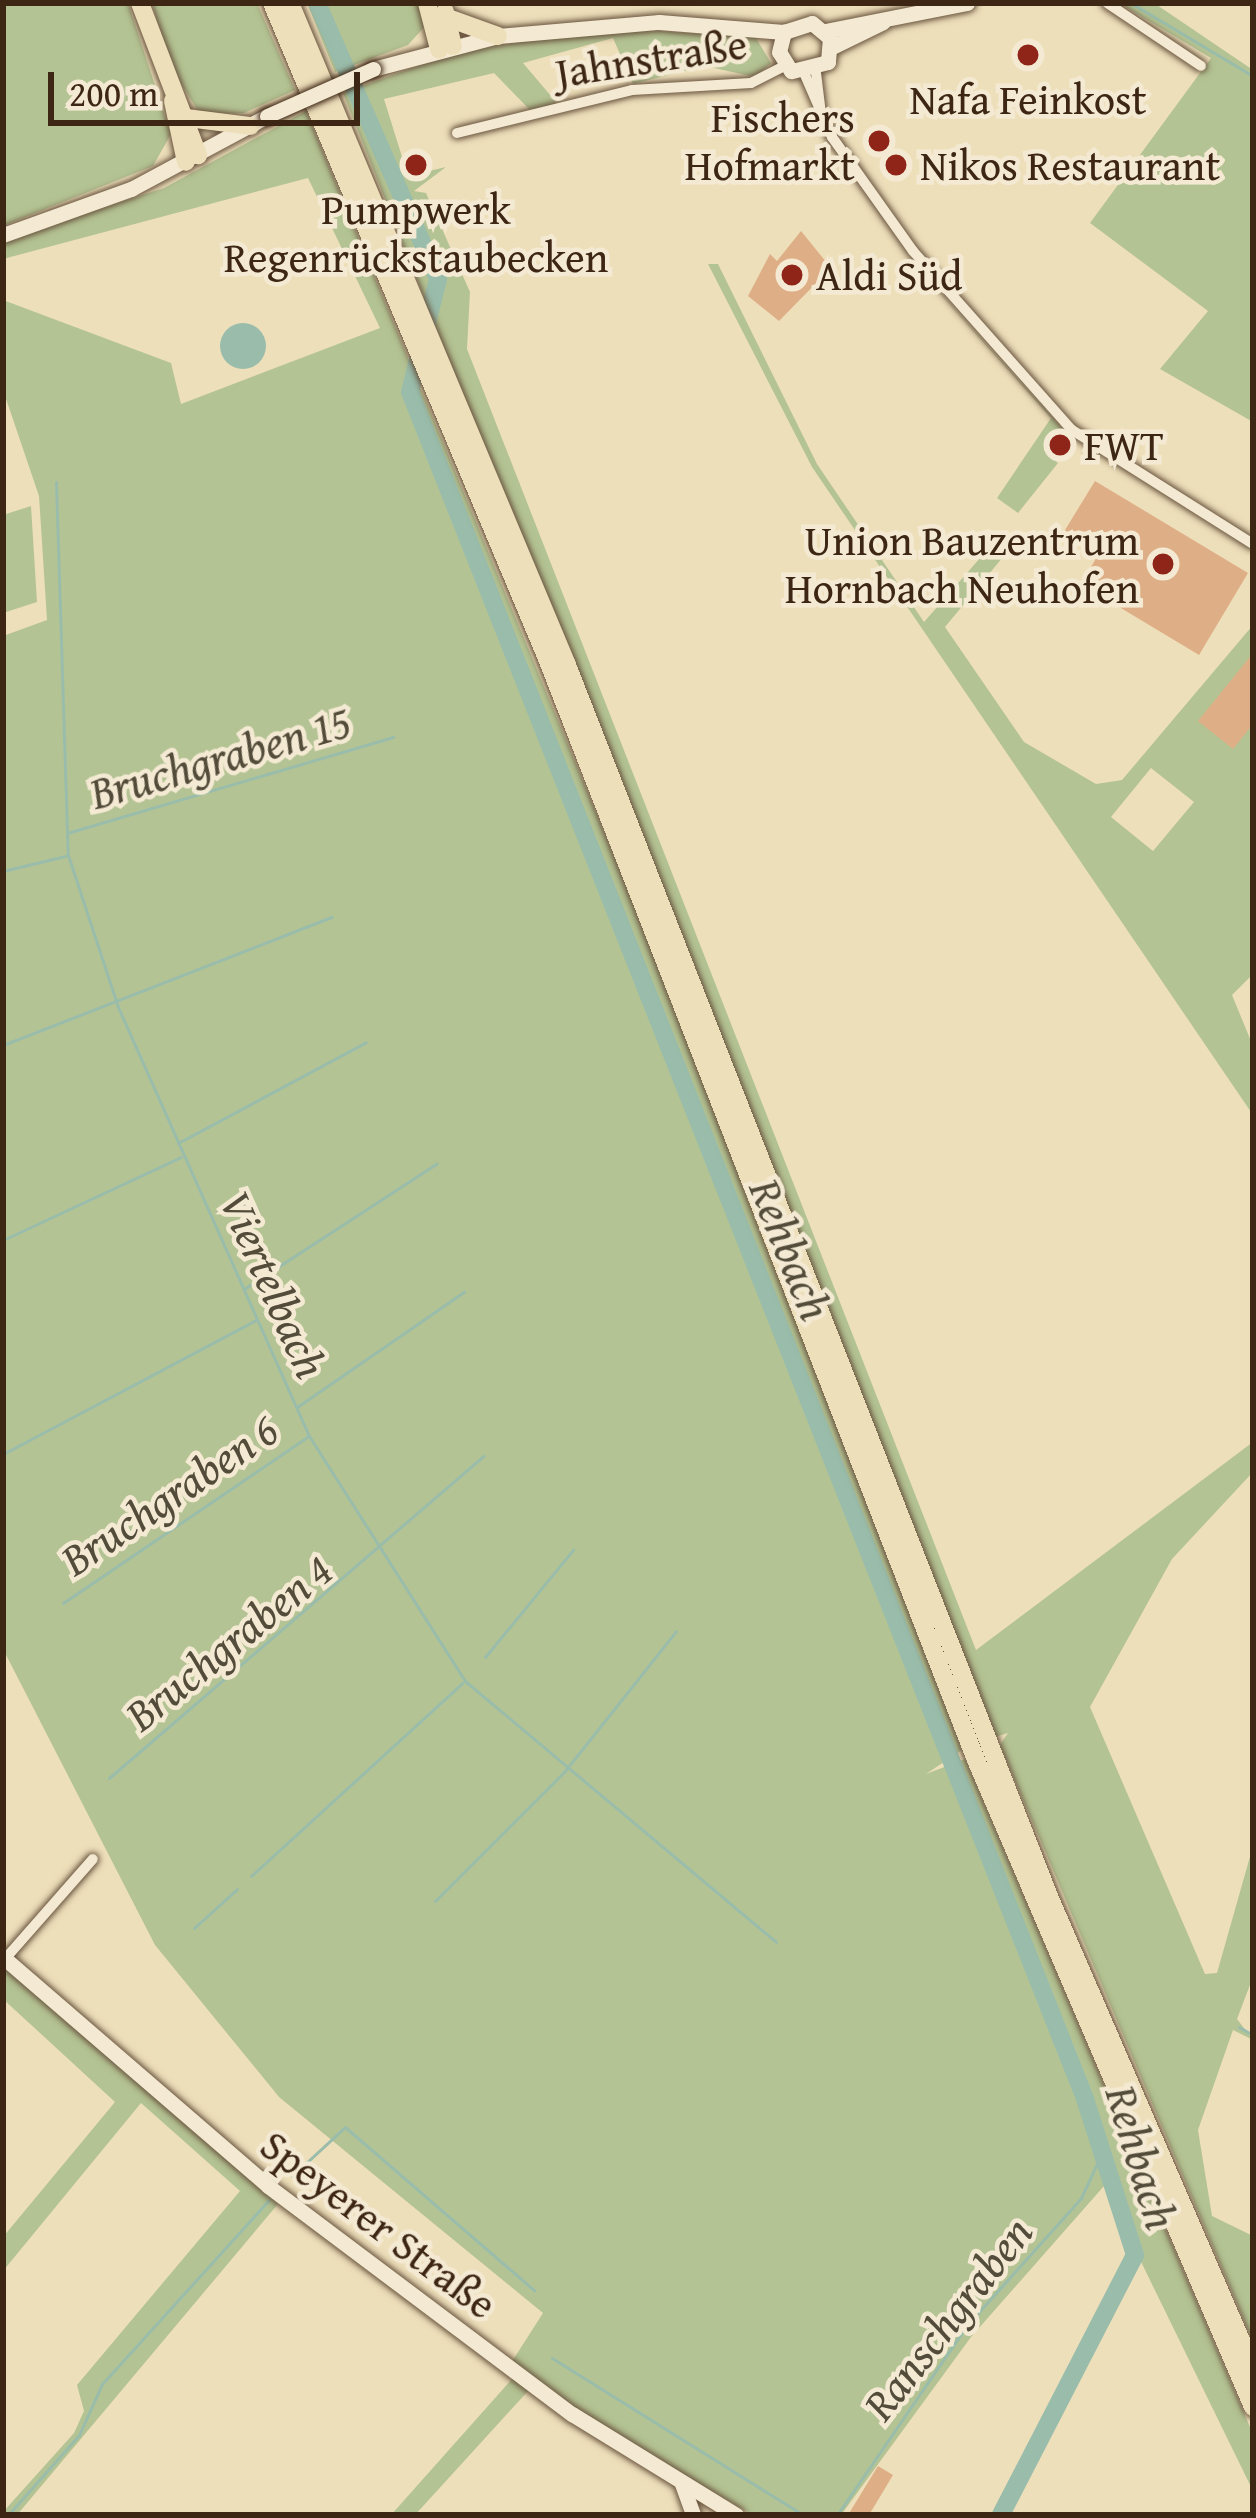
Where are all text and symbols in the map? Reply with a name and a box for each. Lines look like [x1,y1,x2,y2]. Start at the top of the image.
street label: Jahnstraße [552,18,750,98]
marker: Nafa Feinkost [1015,42,1041,68]
scale bar [54,48,366,122]
text: 200 m [69,66,158,119]
place label: Nafa Feinkost [909,74,1147,124]
place label: Fischers Hofmarkt [685,92,855,190]
marker: Fischers Hofmarkt [866,128,892,154]
place label: Nikos Restaurant [920,140,1220,190]
marker: Pumpwerk Regenrückstaubecken [403,152,429,178]
marker: Nikos Restaurant [883,152,909,178]
place label: Pumpwerk Regenrückstaubecken [224,184,608,282]
place label: Aldi Süd [816,250,962,300]
marker: Aldi Süd [779,262,805,288]
place label: FWT [1084,420,1164,470]
marker: FWT [1047,432,1073,458]
place label: Union Bauzentrum Hornbach Neuhofen [785,515,1139,614]
marker: Union Bauzentrum Hornbach Neuhofen [1150,551,1176,577]
water label: Bruchgraben 15 [84,694,356,820]
water label: Rehbach [738,1171,844,1327]
water label: Viertelbach [209,1182,339,1386]
water label: Bruchgraben 6 [50,1402,288,1586]
water label: Bruchgraben 4 [114,1542,342,1742]
water label: Rehbach [1095,2079,1189,2235]
street label: Speyerer Straße [251,2119,507,2329]
water label: Ranschgraben [851,2206,1043,2430]

